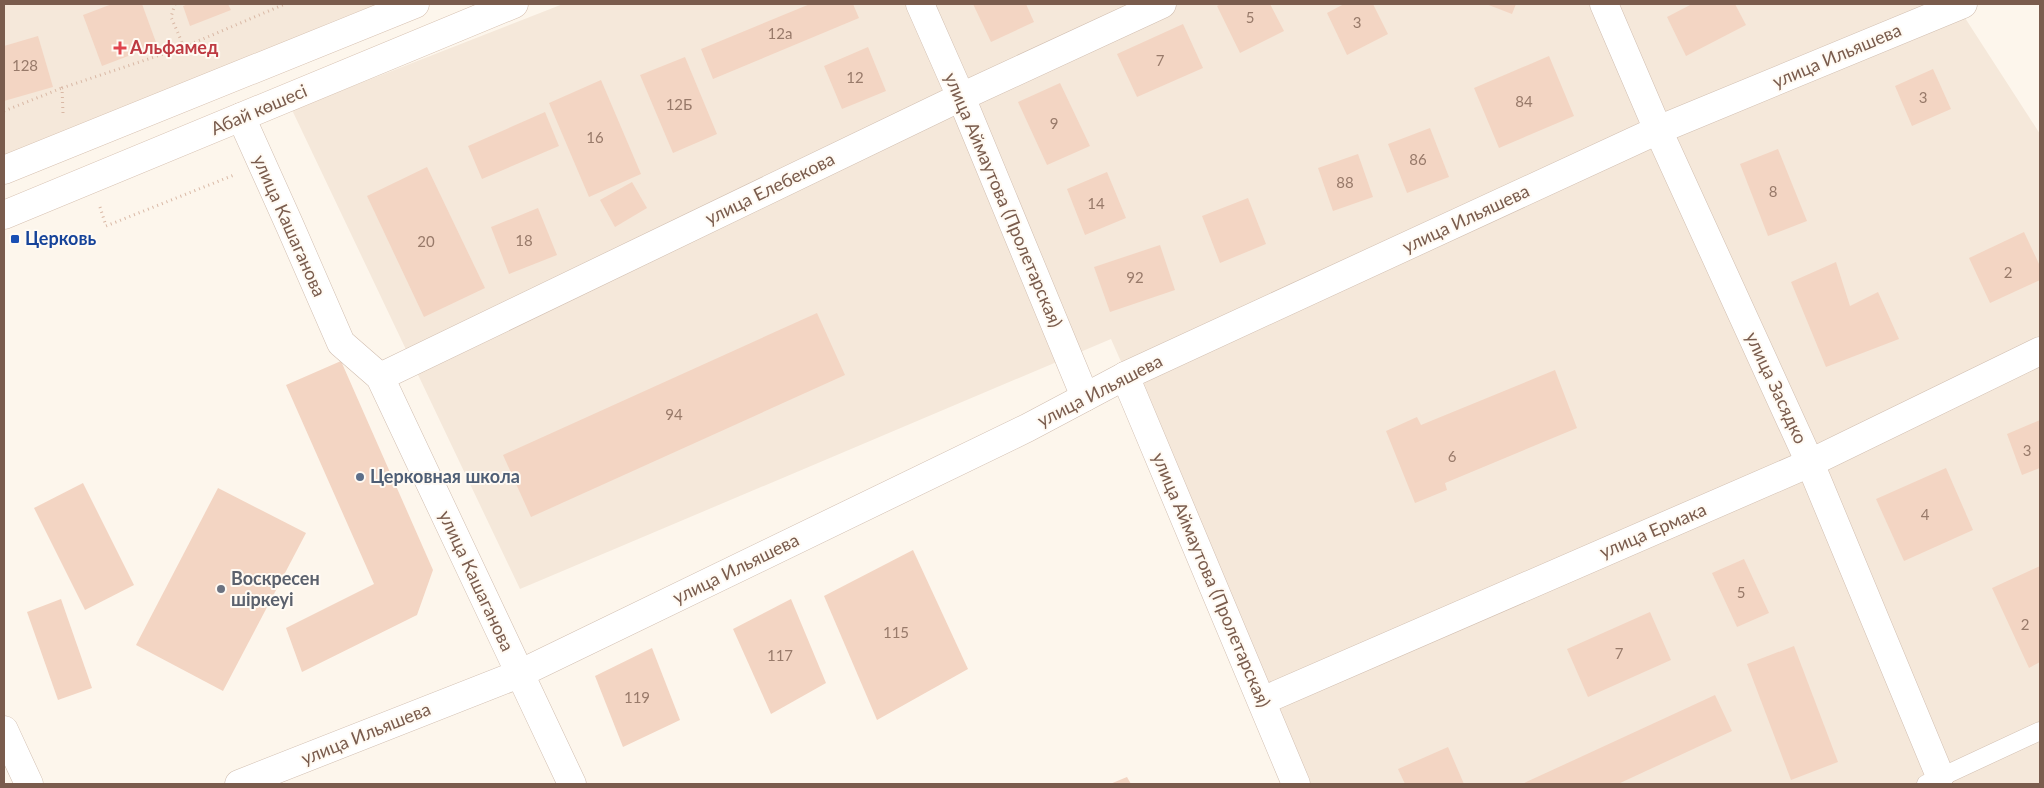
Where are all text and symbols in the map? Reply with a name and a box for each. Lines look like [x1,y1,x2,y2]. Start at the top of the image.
house number: 5 [1246,8,1254,26]
house number: 3 [1353,13,1361,31]
street label: улица Ильяшева [1769,18,1904,92]
house number: 12а [768,24,792,42]
place label: Альфамед [129,36,219,58]
marker: Альфамед [114,42,126,54]
house number: 7 [1156,51,1165,69]
house number: 128 [12,56,38,74]
house number: 12 [846,68,864,86]
street label: улица Аймаутова (Пролетарская) [940,69,1068,330]
street label: Абай көшесі [207,79,310,139]
house number: 3 [1919,88,1927,106]
house number: 84 [1515,92,1533,110]
house number: 12Б [666,95,692,113]
house number: 9 [1050,114,1058,132]
house number: 16 [586,128,604,146]
street label: улица Елебекова [701,147,838,229]
house number: 86 [1409,150,1427,168]
street label: улица Кашаганова [249,151,331,300]
house number: 88 [1336,173,1354,191]
street label: улица Ильяшева [1399,179,1533,257]
house number: 8 [1769,182,1777,200]
house number: 14 [1087,194,1105,212]
place label: Церковь [25,227,96,249]
house number: 18 [515,231,533,249]
house number: 20 [417,232,435,250]
marker: Церковь [9,233,21,245]
house number: 2 [2004,263,2012,281]
house number: 92 [1126,268,1144,286]
street label: улица Засядко [1741,328,1812,447]
street label: улица Ильяшева [1033,349,1166,431]
house number: 94 [665,405,683,423]
house number: 3 [2023,441,2031,459]
house number: 6 [1448,447,1457,465]
street label: улица Аймаутова (Пролетарская) [1148,449,1276,710]
place label: Церковная школа [370,465,520,487]
marker: Церковная школа [354,471,366,483]
street label: улица Ермака [1596,498,1709,562]
house number: 4 [1921,505,1930,523]
street label: улица Кашаганова [435,507,519,655]
street label: улица Ильяшева [669,528,802,608]
place label: Воскресен шіркеуі [231,567,320,610]
marker: Воскресен шіркеуі [215,583,227,595]
house number: 5 [1737,583,1745,601]
house number: 2 [2021,615,2029,633]
house number: 115 [883,623,909,641]
house number: 7 [1615,644,1624,662]
house number: 117 [767,646,793,664]
house number: 119 [624,688,650,706]
street label: улица Ильяшева [298,697,433,769]

